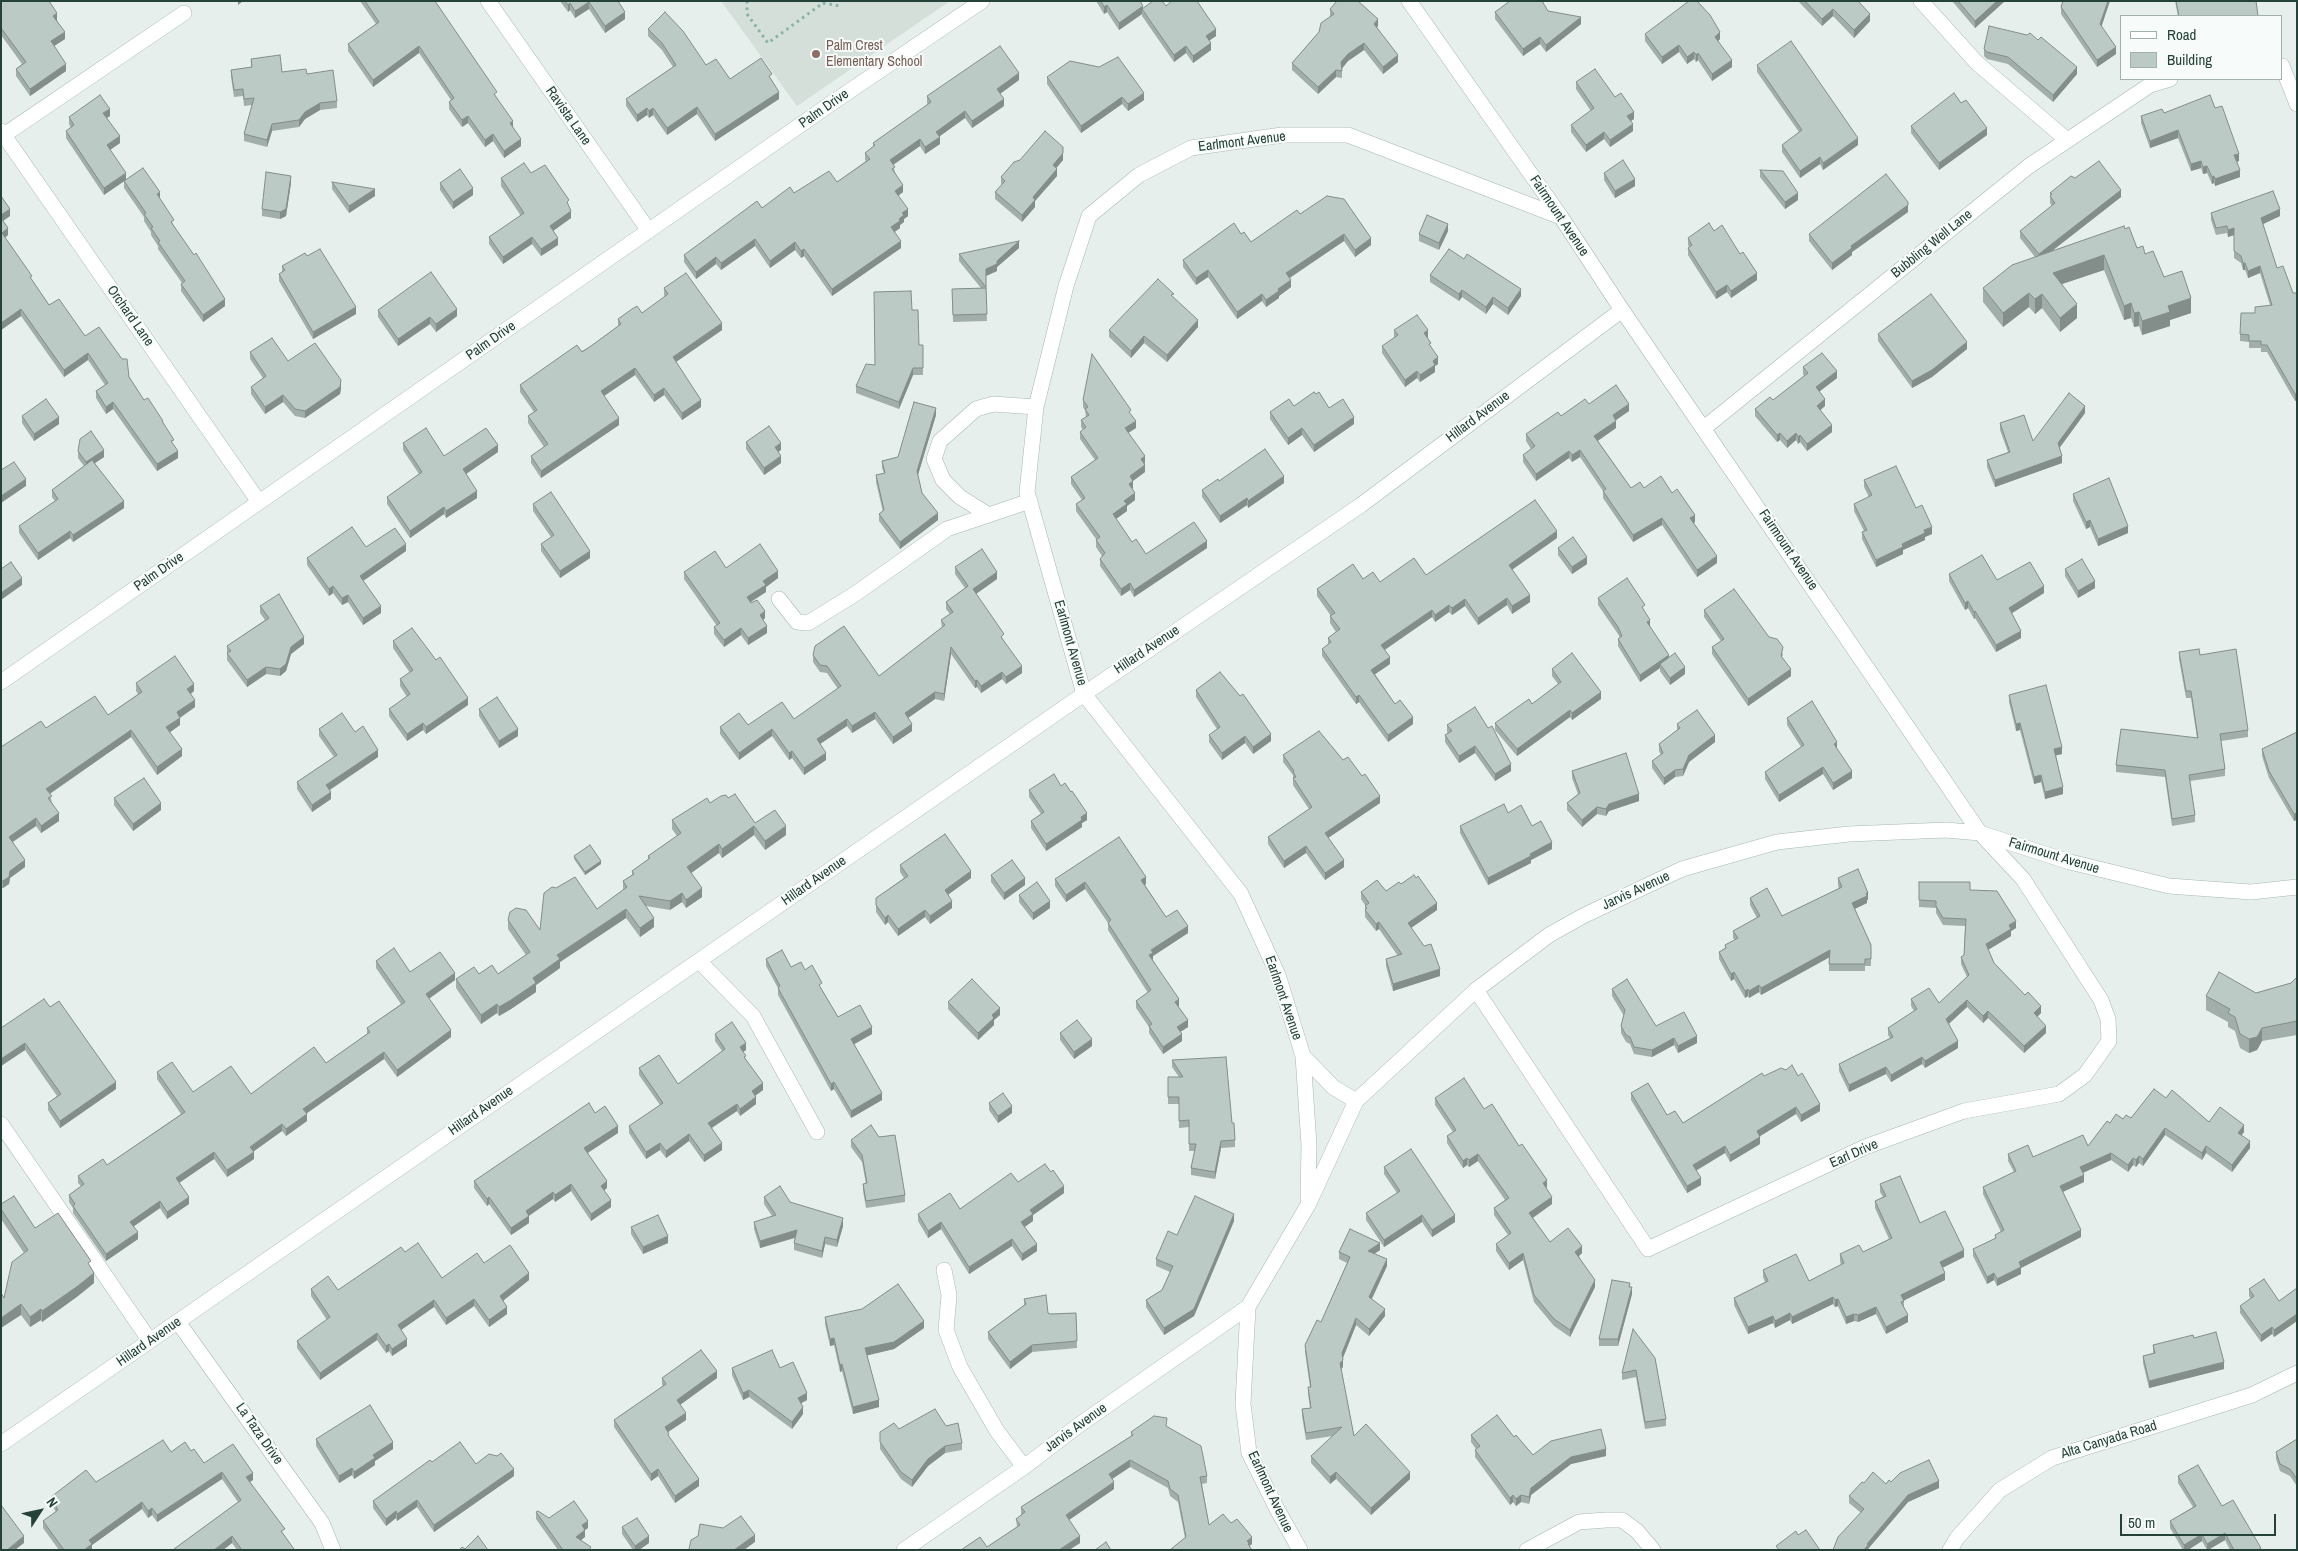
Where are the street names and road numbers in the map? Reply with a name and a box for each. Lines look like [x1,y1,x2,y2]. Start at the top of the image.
street label: Ravista Lane [542,83,594,149]
street label: Palm Drive [796,86,852,132]
street label: Earlmont Avenue [1197,128,1287,156]
street label: Fairmount Avenue [1526,172,1592,260]
street label: Bubbling Well Lane [1888,206,1976,282]
street label: Orchard Lane [103,282,157,350]
street label: Palm Drive [463,318,519,364]
street label: Hillard Avenue [1443,388,1513,446]
street label: Fairmount Avenue [1755,506,1821,594]
street label: Palm Drive [131,549,187,595]
street label: Earlmont Avenue [1050,598,1090,688]
street label: Hillard Avenue [1111,622,1183,678]
street label: Fairmount Avenue [2007,834,2101,878]
street label: Hillard Avenue [778,853,850,909]
street label: Jarvis Avenue [1600,868,1672,914]
street label: Earlmont Avenue [1261,954,1305,1042]
street label: Hillard Avenue [445,1083,517,1139]
street label: Earl Drive [1827,1136,1881,1172]
street label: Hillard Avenue [113,1314,185,1370]
street label: La Taza Drive [232,1400,286,1468]
street label: Jarvis Avenue [1042,1400,1110,1456]
street label: Alta Canyada Road [2059,1417,2159,1463]
street label: Earlmont Avenue [1244,1449,1296,1535]

